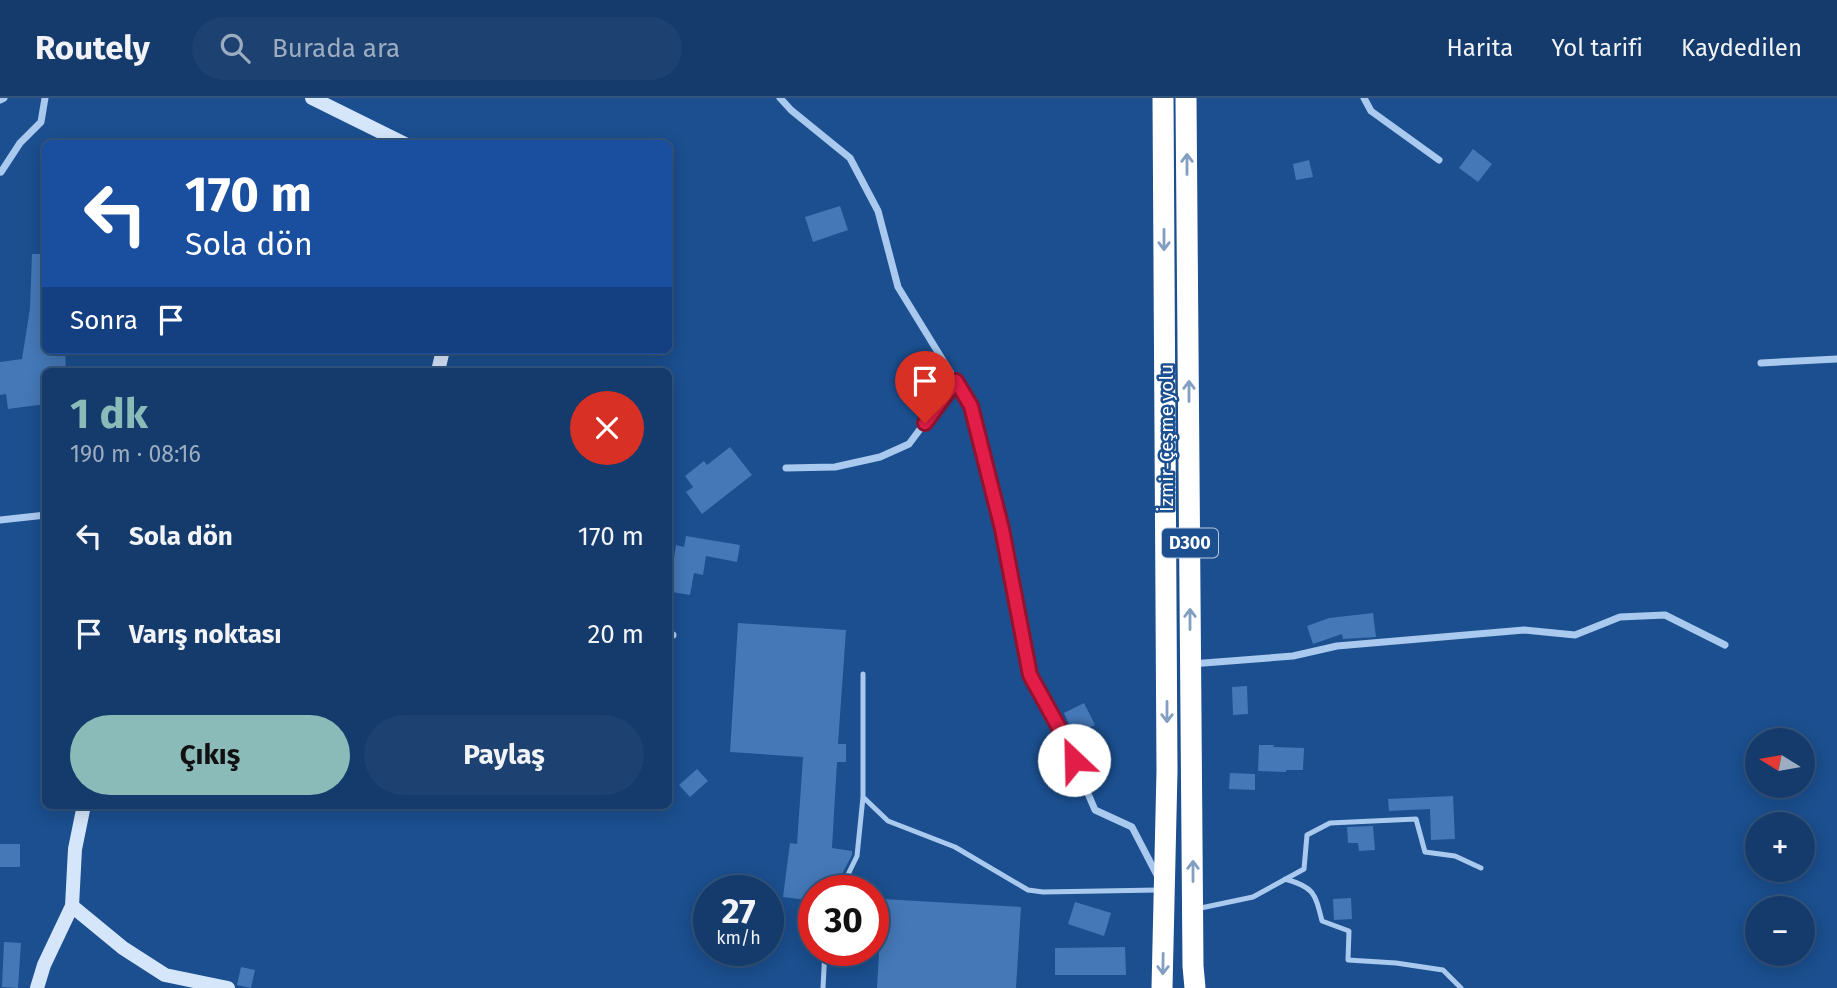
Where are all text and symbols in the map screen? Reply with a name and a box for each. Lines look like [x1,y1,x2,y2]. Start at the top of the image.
search box [192,17,682,80]
text: Routely [35,28,150,68]
icon: search [216,29,254,67]
text: Burada ara [272,33,400,64]
text: Harita [1446,34,1513,62]
text: Yol tarifi [1551,34,1643,62]
text: Kaydedilen [1681,34,1802,62]
one-way arrow [1180,153,1194,176]
text: 170 m [185,165,312,224]
icon: left [70,168,161,259]
text: Sola dön [185,225,313,263]
one-way arrow [1157,228,1171,251]
icon: arrive [152,301,190,339]
text: Sonra [70,305,138,336]
pin [895,351,955,423]
icon: arrive [906,362,944,400]
street label: İzmir-Çeşme yolu [1155,364,1178,512]
one-way arrow [1182,380,1195,403]
text: 1 dk [70,389,148,439]
button: close [570,391,644,465]
text: 190 m · 08:16 [70,440,201,468]
icon: left [70,517,108,555]
text: Sola dön [129,521,233,552]
text: 170 m [578,521,644,552]
road number: D300 [1162,528,1218,558]
one-way arrow [1184,608,1197,631]
icon: arrive [70,615,108,653]
text: Varış noktası [129,619,282,650]
text: 20 m [587,619,644,650]
one-way arrow [1160,700,1174,723]
button: Çıkış [70,715,350,795]
button: Paylaş [364,715,644,795]
position arrow [1037,723,1111,797]
north arrow [1745,728,1815,798]
map controls [1745,728,1815,966]
button: + [1745,812,1815,882]
one-way arrow [1186,860,1200,883]
speed limit sign: 30 [798,875,889,966]
text: 27 [721,890,756,932]
button: − [1745,896,1815,966]
text: km/h [716,927,761,949]
one-way arrow [1156,952,1170,975]

